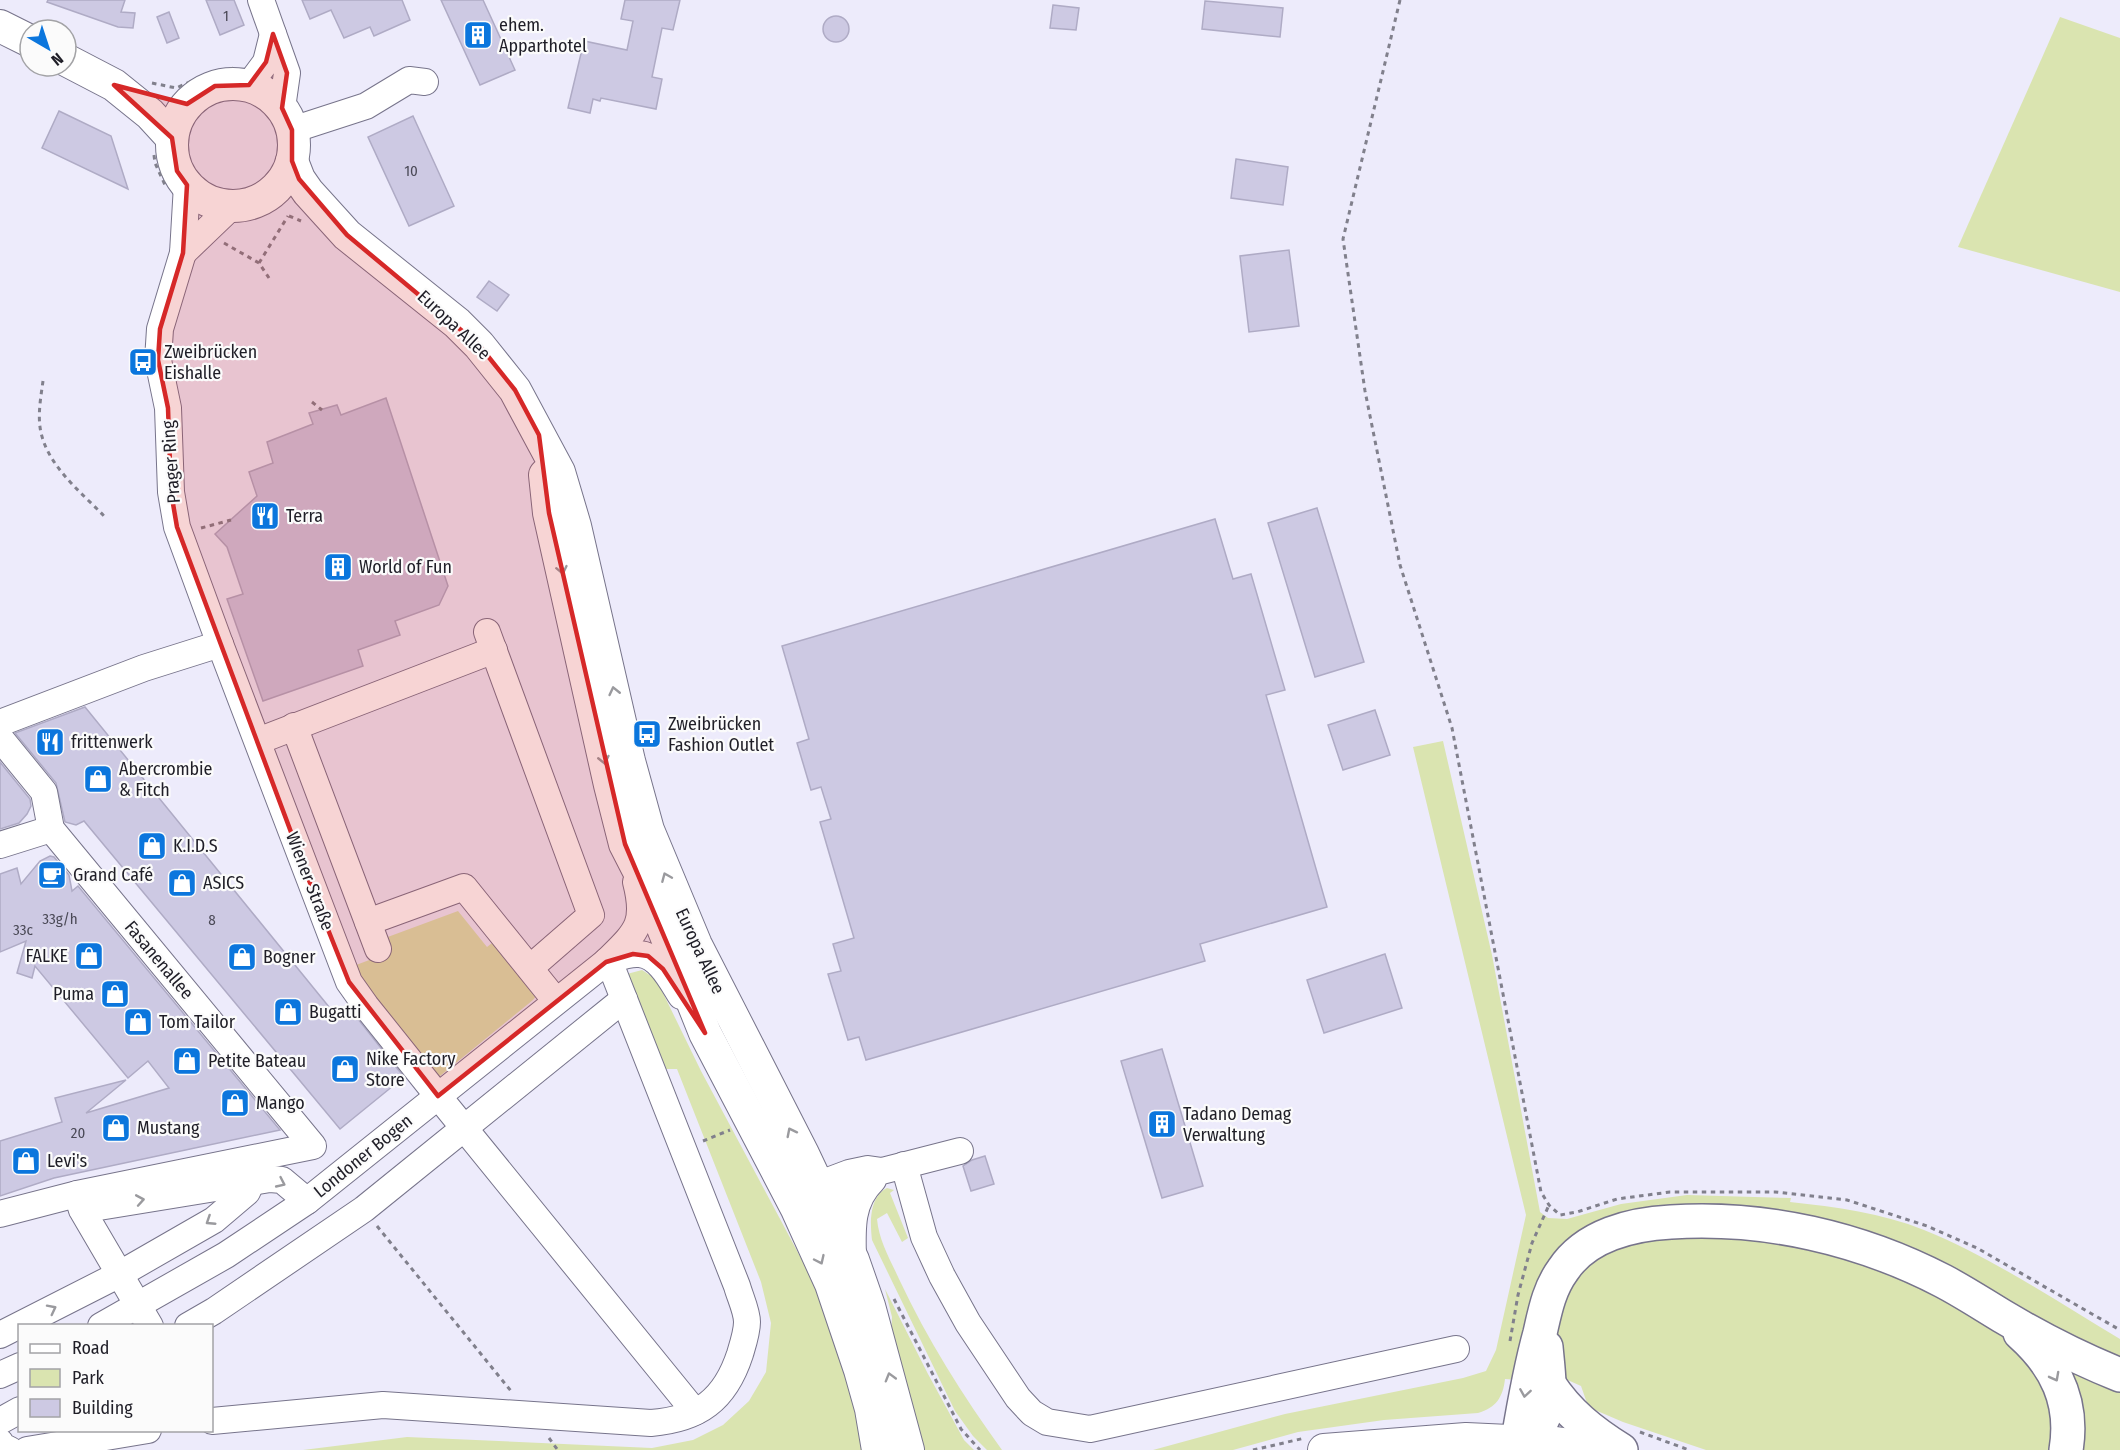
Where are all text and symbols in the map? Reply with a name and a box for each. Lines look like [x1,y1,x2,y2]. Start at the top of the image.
house number: 1 [223,7,229,25]
place label: ehem. Apparthotel [499,14,587,57]
north arrow [18,18,78,78]
building icon: ehem. Apparthotel [462,19,494,51]
text: N [47,49,67,70]
house number: 10 [404,162,418,180]
street label: Europa Allee [413,286,495,364]
place label: Zweibrücken Eishalle [164,341,257,384]
bus stop icon: Zweibrücken Eishalle [127,346,159,378]
street label: Prager Ring [157,419,185,504]
restaurant icon: Terra [249,500,281,532]
place label: Terra [286,505,323,527]
building icon: World of Fun [322,551,354,583]
place label: World of Fun [359,556,452,578]
one-way arrow [554,564,567,574]
one-way arrow [608,687,621,697]
place label: Zweibrücken Fashion Outlet [668,713,774,756]
bus stop icon: Zweibrücken Fashion Outlet [631,718,663,750]
restaurant icon: frittenwerk [34,726,66,758]
place label: frittenwerk [71,731,153,753]
one-way arrow [597,755,610,765]
place label: Abercrombie & Fitch [119,758,213,801]
shop icon: Abercrombie & Fitch [82,763,114,795]
street label: Wiener Straße [281,829,339,933]
shop icon: K.I.D.S [136,830,168,862]
place label: K.I.D.S [173,835,218,857]
cafe icon: Grand Café [36,859,68,891]
place label: Grand Café [73,864,153,886]
shop icon: ASICS [166,867,198,899]
place label: ASICS [203,872,244,894]
one-way arrow [661,872,673,883]
street label: Europa Allee [671,905,729,997]
house number: 33g/h [42,910,78,928]
house number: 8 [208,911,216,929]
street label: Fasanenallee [120,916,198,1004]
house number: 33c [13,921,34,939]
shop icon: FALKE [73,940,105,972]
shop icon: Bogner [226,941,258,973]
place label: FALKE [26,945,68,967]
place label: Bogner [263,946,316,968]
shop icon: Puma [99,978,131,1010]
place label: Puma [53,983,94,1005]
shop icon: Bugatti [272,996,304,1028]
place label: Bugatti [309,1001,362,1023]
shop icon: Tom Tailor [122,1006,154,1038]
place label: Tom Tailor [159,1011,236,1033]
shop icon: Petite Bateau [171,1045,203,1077]
place label: Nike Factory Store [366,1048,456,1091]
place label: Petite Bateau [208,1050,306,1072]
shop icon: Nike Factory Store [329,1053,361,1085]
shop icon: Mango [219,1087,251,1119]
place label: Mango [256,1092,305,1114]
place label: Tadano Demag Verwaltung [1183,1103,1292,1146]
building icon: Tadano Demag Verwaltung [1146,1108,1178,1140]
street label: Londoner Bogen [309,1110,417,1202]
shop icon: Mustang [100,1112,132,1144]
place label: Mustang [137,1117,200,1139]
house number: 20 [71,1124,85,1142]
one-way arrow [787,1127,799,1138]
shop icon: Levi's [10,1145,42,1177]
place label: Levi's [47,1150,87,1172]
one-way arrow [275,1176,286,1188]
one-way arrow [135,1194,145,1207]
one-way arrow [206,1214,217,1225]
one-way arrow [813,1254,825,1265]
one-way arrow [46,1304,57,1316]
legend [18,1324,213,1432]
text: Road [72,1337,109,1359]
text: Park [72,1367,105,1389]
one-way arrow [2048,1371,2059,1381]
one-way arrow [884,1372,897,1382]
one-way arrow [1520,1388,1532,1397]
text: Building [72,1397,133,1419]

